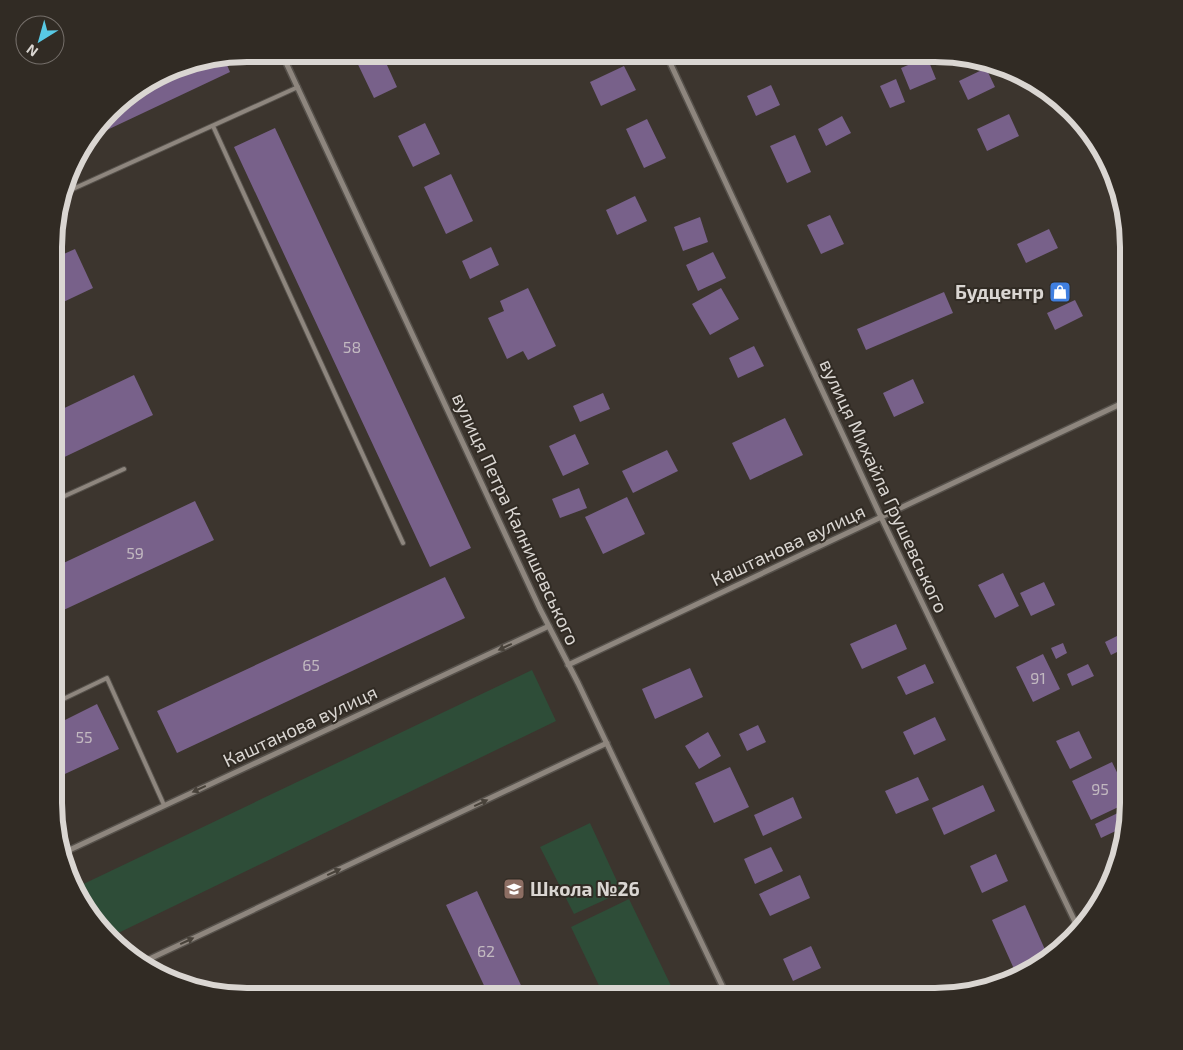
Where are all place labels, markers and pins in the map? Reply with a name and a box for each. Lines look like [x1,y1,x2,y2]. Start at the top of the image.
place label: Будцентр [955,280,1044,303]
shop icon: Будцентр [1048,280,1072,304]
school or university icon: Школа №26 [502,877,526,901]
place label: Школа №26 [530,877,640,900]

